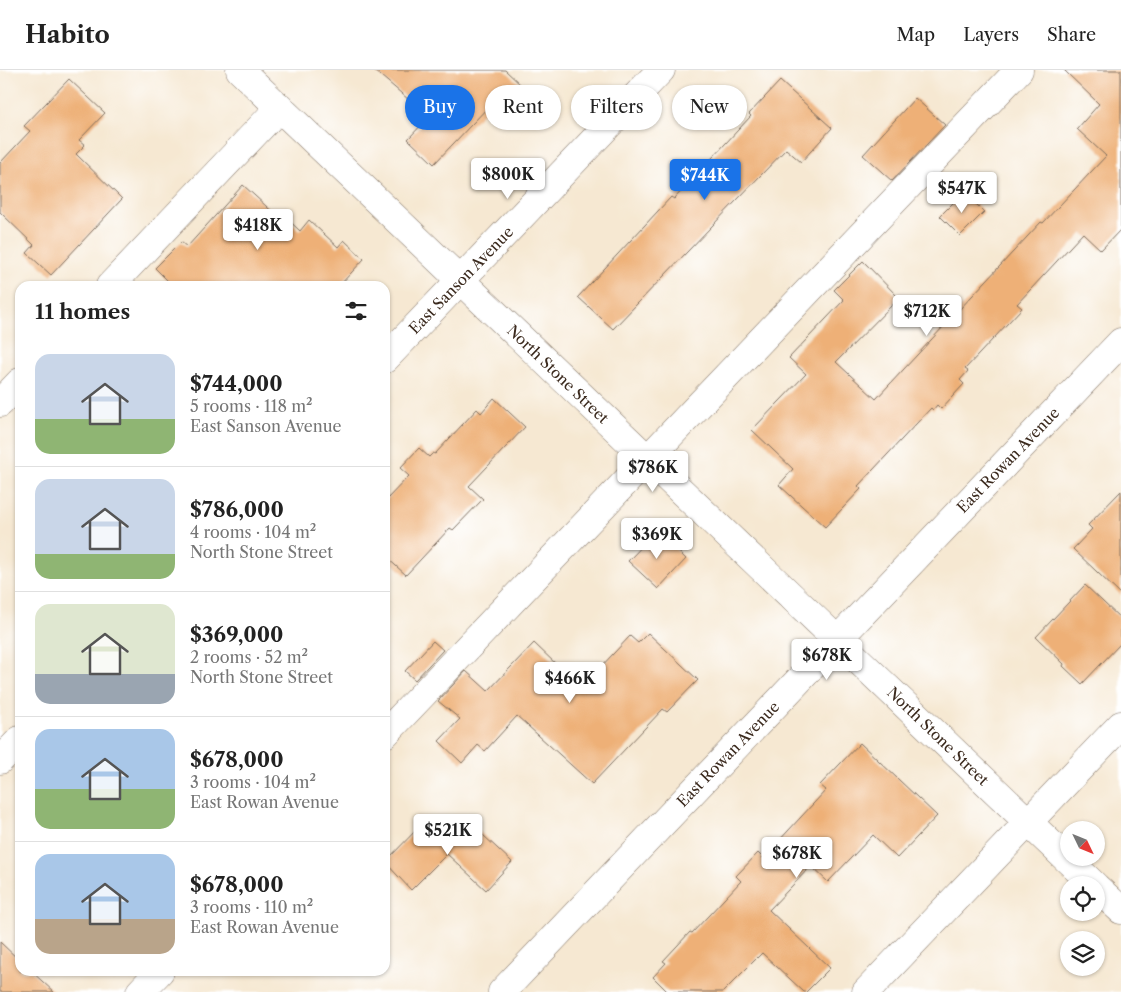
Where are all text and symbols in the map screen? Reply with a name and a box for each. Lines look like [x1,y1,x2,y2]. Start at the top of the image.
text: Habito [25,20,110,49]
text: Map [897,24,935,46]
text: Layers [963,24,1019,46]
text: Share [1047,24,1096,46]
chip: Buy [405,85,475,130]
chip: Rent [485,85,561,130]
chip: Filters [571,85,662,130]
chip: New [672,85,747,130]
pin: $800K [473,158,543,200]
pin: $744K [670,158,740,201]
text: $800K [482,164,534,184]
text: $744K [681,165,729,185]
pin: $547K [927,172,997,214]
text: $547K [938,178,986,198]
pin: $418K [223,208,293,251]
text: $418K [234,215,282,235]
street label: East Sanson Avenue [405,222,517,338]
pin: $712K [892,294,962,337]
icon: filters [342,297,370,325]
text: 11 homes [35,299,130,324]
text: $712K [904,301,950,321]
street label: North Stone Street [503,321,613,428]
text: $744,000 [190,371,283,396]
icon: home [75,374,135,434]
text: 5 rooms · 118 m² [190,396,313,416]
street label: East Rowan Avenue [953,403,1063,517]
text: East Sanson Avenue [190,416,342,436]
pin: $786K [618,450,688,493]
text: $786K [628,457,678,477]
text: $786,000 [190,497,284,522]
icon: home [75,499,135,559]
pin: $369K [622,518,692,560]
text: 4 rooms · 104 m² [190,522,316,542]
text: $369K [632,524,682,544]
text: North Stone Street [190,542,333,562]
text: $369,000 [190,622,283,647]
icon: home [75,624,135,684]
pin: $678K [792,638,862,681]
text: $678K [802,645,852,665]
text: 2 rooms · 52 m² [190,647,308,667]
pin: $466K [535,662,605,704]
text: North Stone Street [190,667,333,687]
text: $466K [545,668,595,688]
street label: North Stone Street [883,683,993,790]
street label: East Rowan Avenue [673,697,783,811]
text: $678,000 [190,747,284,772]
icon: home [75,749,135,809]
text: 3 rooms · 104 m² [190,772,316,792]
text: East Rowan Avenue [190,792,339,812]
pin: $521K [413,814,483,856]
text: $521K [424,820,472,840]
north arrow [1060,821,1105,866]
map controls [1060,821,1105,976]
pin: $678K [762,836,832,879]
text: $678K [772,843,822,863]
text: $678,000 [190,872,284,897]
icon: home [75,874,135,934]
button: locate [1060,876,1105,921]
text: 3 rooms · 110 m² [190,897,313,917]
text: East Rowan Avenue [190,917,339,937]
button: layers [1060,931,1105,976]

